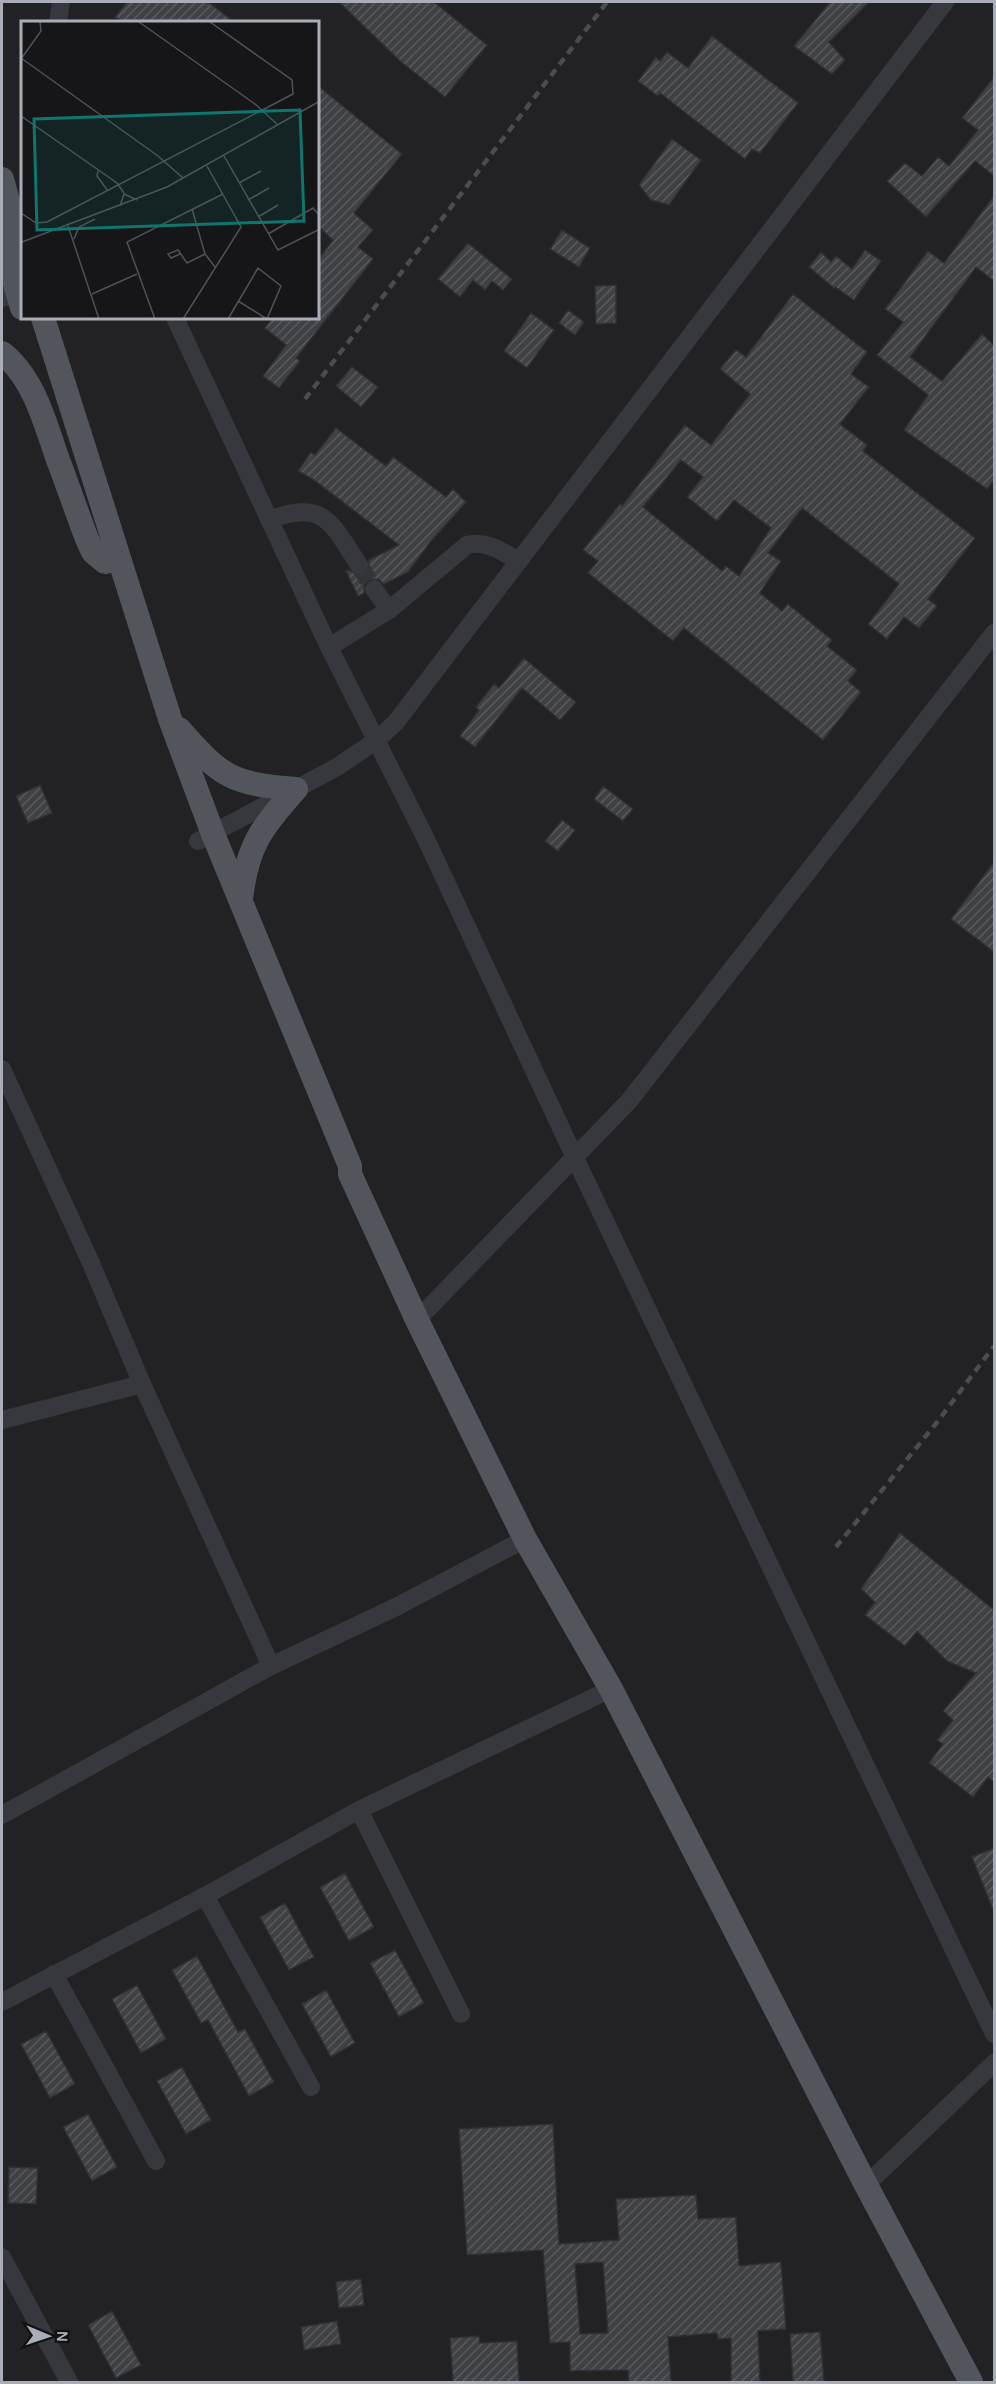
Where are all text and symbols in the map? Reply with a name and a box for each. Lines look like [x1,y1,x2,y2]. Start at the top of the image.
inset map [21,21,320,320]
north arrow [18,2306,78,2366]
text: N [53,2330,72,2343]

